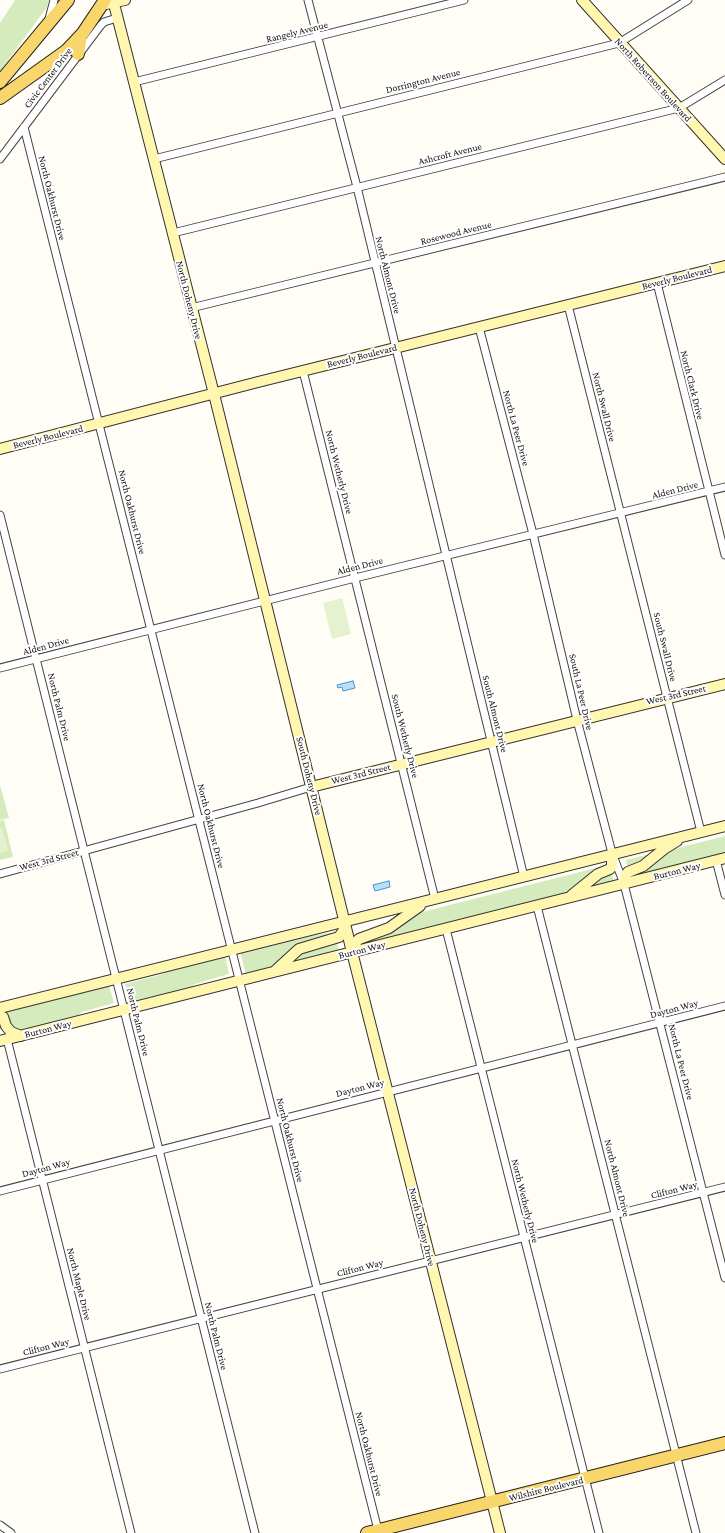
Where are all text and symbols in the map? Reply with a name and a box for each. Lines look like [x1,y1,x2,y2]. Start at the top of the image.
street label: Rangely Avenue [265,19,329,45]
street label: North Robertson Boulevard [612,36,694,124]
street label: Civic Center Drive [21,46,75,110]
street label: Dorrington Avenue [384,66,462,96]
street label: Ashcroft Avenue [417,140,483,168]
street label: North Oakhurst Drive [36,154,68,242]
street label: Rosewood Avenue [419,218,493,248]
street label: North Almont Drive [373,235,403,315]
street label: North Doheny Drive [173,259,205,341]
street label: Beverly Boulevard [641,263,713,293]
street label: Beverly Boulevard [326,341,398,371]
street label: North Clark Drive [678,349,706,421]
street label: North Swall Drive [590,371,618,443]
street label: North La Peer Drive [500,389,532,467]
street label: Beverly Boulevard [12,422,84,452]
street label: North Wetherly Drive [323,429,355,515]
street label: North Oakhurst Drive [116,468,148,556]
street label: Alden Drive [651,478,699,502]
street label: Alden Drive [336,554,384,578]
street label: South Swall Drive [651,611,679,683]
street label: Alden Drive [22,634,70,658]
street label: South La Peer Drive [566,653,596,731]
street label: North Palm Drive [45,672,73,742]
street label: South Almont Drive [480,674,510,754]
street label: West 3rd Street [645,682,707,708]
street label: South Wetherly Drive [389,693,421,779]
street label: South Doheny Drive [293,736,325,816]
street label: West 3rd Street [330,761,392,787]
street label: North Oakhurst Drive [195,782,227,870]
street label: West 3rd Street [18,846,80,874]
street label: Burton Way [652,859,702,883]
street label: Burton Way [337,938,387,962]
street label: North Palm Drive [124,987,152,1057]
street label: Dayton Way [649,997,699,1021]
street label: Burton Way [23,1017,73,1041]
street label: North La Peer Drive [666,1023,696,1101]
street label: Dayton Way [335,1076,385,1100]
street label: North Oakhurst Drive [274,1096,306,1184]
street label: North Almont Drive [602,1138,632,1218]
street label: Dayton Way [21,1156,71,1180]
street label: North Wetherly Drive [509,1158,541,1244]
street label: Clifton Way [650,1178,698,1202]
street label: North Doheny Drive [406,1186,438,1268]
street label: North Maple Drive [64,1246,94,1322]
street label: Clifton Way [336,1256,384,1280]
street label: North Palm Drive [202,1301,230,1371]
street label: Clifton Way [22,1335,70,1359]
street label: North Oakhurst Drive [353,1410,385,1498]
street label: Wilshire Boulevard [508,1474,584,1504]

